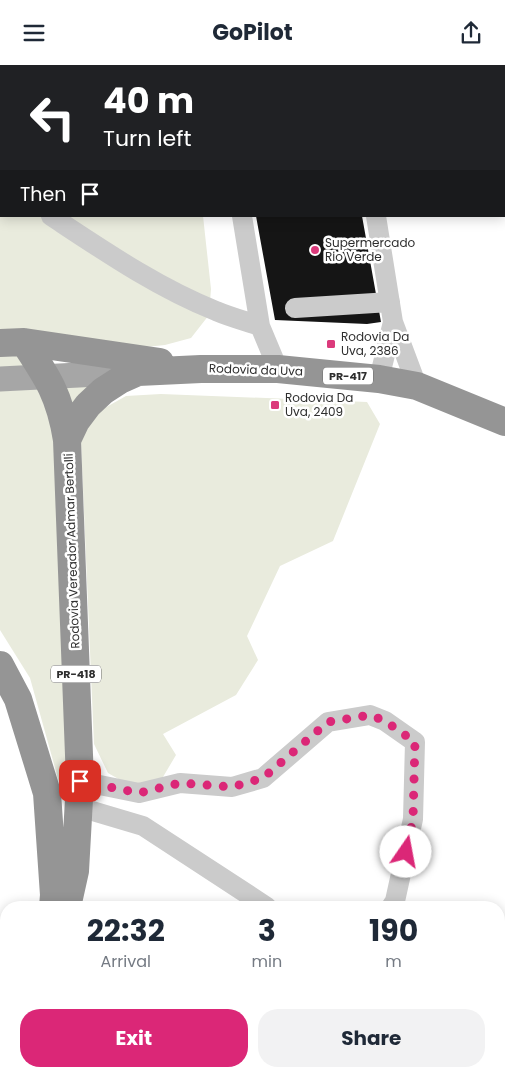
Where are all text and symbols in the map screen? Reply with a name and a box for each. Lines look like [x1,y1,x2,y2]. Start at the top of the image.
text: GoPilot [212,17,293,48]
icon: menu [20,19,48,47]
icon: share [457,19,485,47]
text: 40 m [103,76,194,125]
icon: left [20,85,85,150]
text: Turn left [103,123,191,154]
icon: arrive [76,180,104,208]
text: Then [20,181,66,208]
place label: Supermercado Rio Verde [325,234,416,265]
marker: Supermercado Rio Verde [309,244,321,256]
place label: Rodovia Da Uva, 2386 [341,328,409,359]
marker: Rodovia Da Uva, 2386 [325,338,337,350]
street label: Rodovia da Uva [209,359,303,380]
road number: PR-417 [323,367,373,385]
place label: Rodovia Da Uva, 2409 [285,389,353,420]
marker: Rodovia Da Uva, 2409 [269,399,281,411]
street label: Rodovia Vereador Admar Bertolli [60,453,83,649]
road number: PR-418 [51,665,101,683]
pin [59,760,101,802]
icon: arrive [66,767,94,795]
position arrow [379,825,431,877]
text: 22:32 [87,909,165,952]
text: 3 [258,909,276,952]
text: 190 [369,909,418,952]
text: Arrival [101,950,151,973]
text: min [252,950,282,973]
text: m [385,950,402,973]
button: Exit [20,1009,248,1067]
button: Share [258,1009,485,1067]

